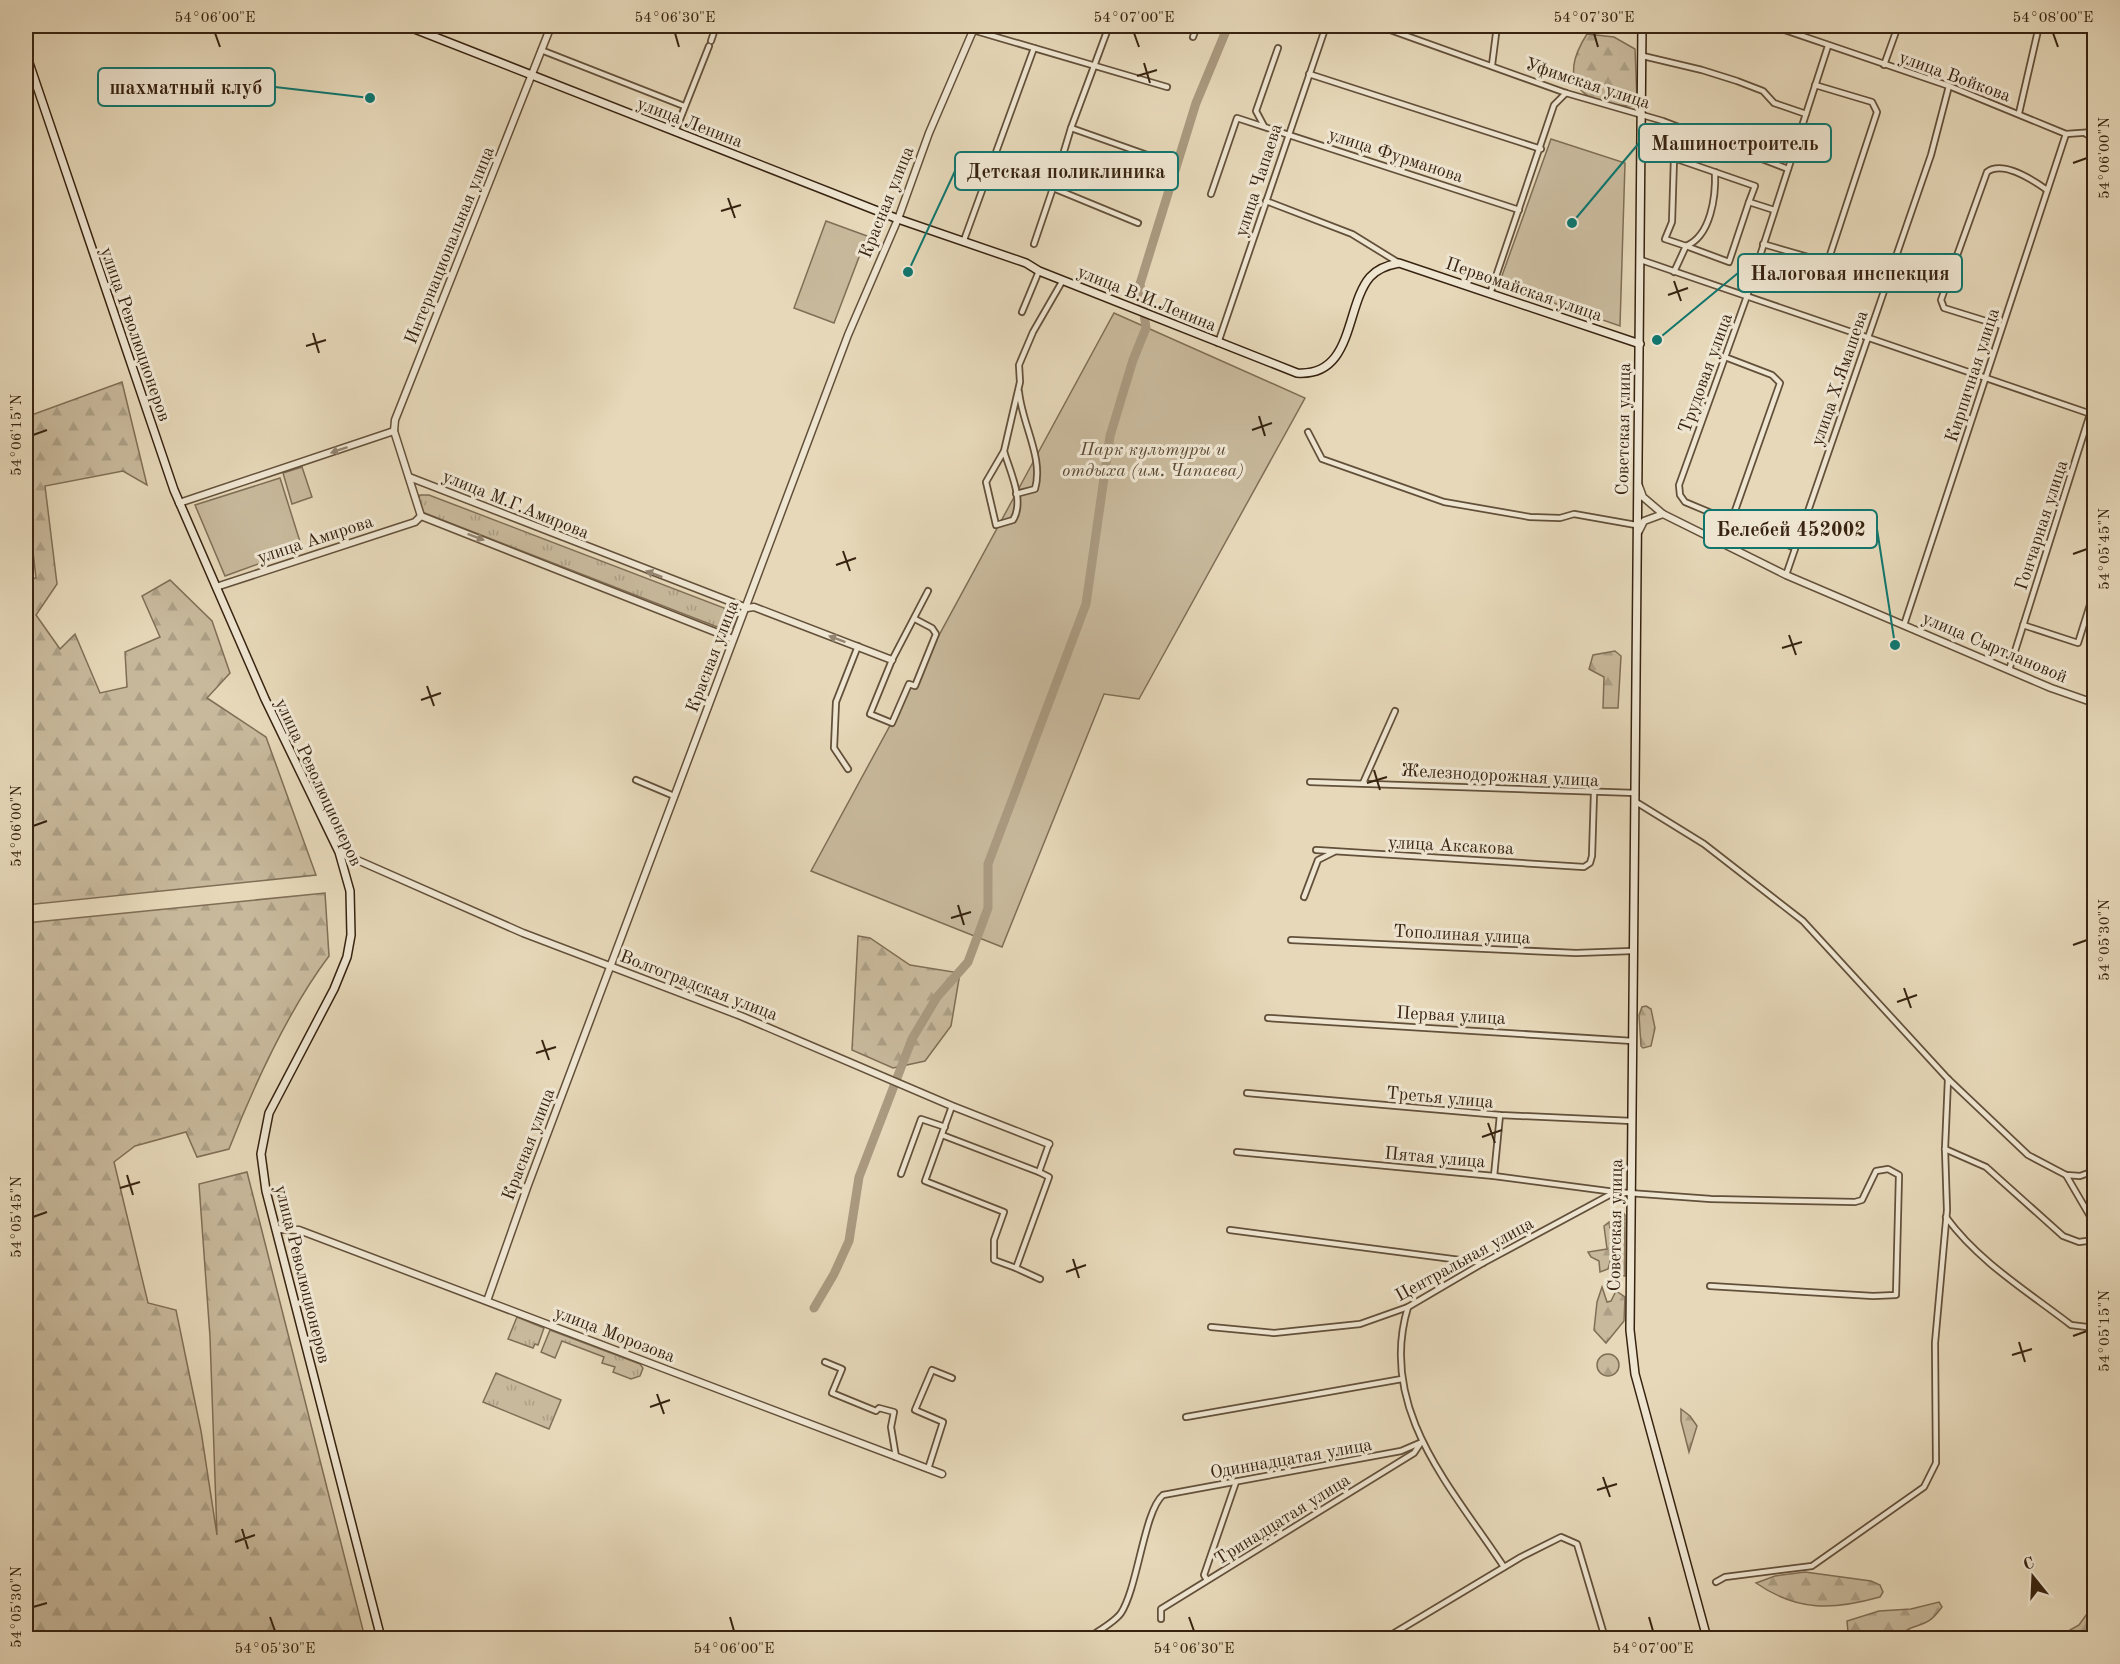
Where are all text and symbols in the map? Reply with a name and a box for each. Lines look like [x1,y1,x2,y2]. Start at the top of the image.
text: 54°06'00"E [175,11,255,26]
text: 54°06'30"E [635,11,715,26]
text: 54°07'00"E [1094,11,1174,26]
text: 54°07'30"E [1554,11,1634,26]
text: 54°08'00"E [2013,11,2093,26]
street label: улица Войкова [1896,48,2013,106]
street label: Уфимская улица [1523,55,1653,114]
callout: шахматный клуб [98,68,275,106]
text: шахматный клуб [110,79,262,99]
street label: улица Ленина [634,95,745,151]
text: 54°06'00"N [2098,117,2113,199]
street label: улица Чапаева [1232,121,1286,239]
callout: Машиностроитель [1639,124,1831,162]
street label: улица Фурманова [1326,126,1465,186]
text: Машиностроитель [1651,135,1819,155]
street label: Интернациональная улица [402,144,498,347]
street label: Красная улица [856,144,917,261]
callout: Детская поликлиника [955,152,1178,190]
text: Детская поликлиника [967,163,1165,183]
street label: улица Революционеров [97,245,173,424]
callout: Налоговая инспекция [1738,254,1962,292]
street label: Первомайская улица [1443,255,1604,325]
street label: улица В.И.Ленина [1075,263,1219,335]
text: Налоговая инспекция [1750,265,1950,285]
street label: Кирпичная улица [1943,306,2003,445]
street label: улица Х.Ямашева [1808,308,1872,448]
street label: Трудовая улица [1676,311,1736,436]
street label: Советская улица [1614,362,1634,495]
text: 54°06'15"N [10,394,25,476]
park label: Парк культуры и отдыха (им. Чапаева) [1062,441,1244,480]
one-way arrow [330,445,348,455]
street label: Гончарная улица [2012,458,2071,593]
street label: улица М.Г.Амирова [440,467,592,543]
text: 54°05'45"N [2098,508,2113,590]
callout: Белебей 452002 [1704,510,1877,548]
street label: улица Амирова [255,513,376,567]
text: Белебей 452002 [1716,520,1866,541]
one-way arrow [467,533,485,542]
one-way arrow [645,569,663,579]
street label: Красная улица [683,598,743,715]
street label: улица Сыртлановой [1919,609,2070,687]
one-way arrow [828,633,846,643]
street label: улица Революционеров [271,696,365,869]
street label: Железнодорожная улица [1401,762,1599,790]
text: 54°06'00"N [10,785,25,867]
street label: улица Аксакова [1388,834,1514,858]
text: 54°05'30"N [2098,899,2113,981]
street label: Тополиная улица [1393,922,1531,948]
street label: Волгоградская улица [617,948,780,1024]
street label: Первая улица [1396,1004,1506,1028]
street label: Третья улица [1385,1084,1494,1112]
street label: Красная улица [499,1086,559,1203]
street label: Пятая улица [1384,1145,1486,1171]
street label: Советская улица [1606,1158,1626,1291]
text: 54°05'45"N [10,1176,25,1258]
street label: улица Революционеров [271,1183,333,1365]
street label: Центральная улица [1392,1214,1537,1305]
text: 54°05'15"N [2098,1290,2113,1372]
street label: улица Морозова [552,1304,678,1366]
street label: Одиннадцатая улица [1209,1436,1374,1482]
street label: Тринадцатая улица [1212,1471,1354,1569]
north arrow [2003,1547,2063,1607]
text: С [2021,1555,2036,1574]
text: 54°05'30"N [10,1566,25,1648]
text: 54°05'30"E [235,1642,315,1657]
text: 54°06'00"E [694,1642,774,1657]
text: 54°06'30"E [1154,1642,1234,1657]
text: 54°07'00"E [1613,1642,1693,1657]

